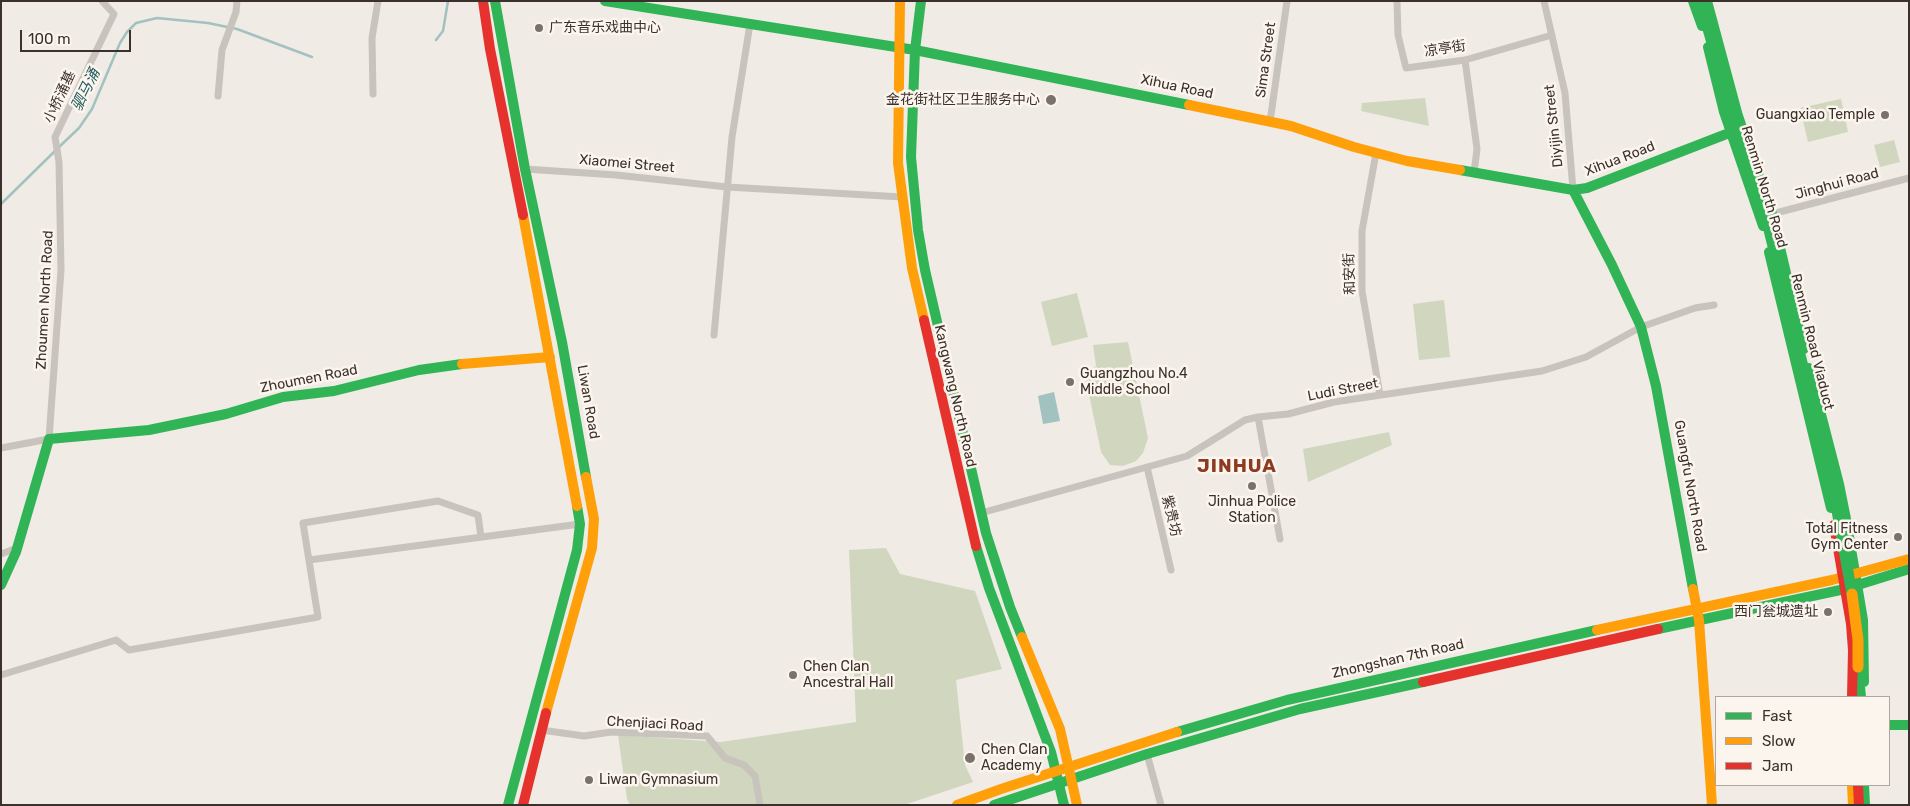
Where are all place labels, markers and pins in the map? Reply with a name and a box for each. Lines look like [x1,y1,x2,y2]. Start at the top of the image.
place label: 广东音乐戏曲中心 [549,20,661,36]
marker: 广东音乐戏曲中心 [533,22,545,34]
place label: 金花街社区卫生服务中心 [886,92,1040,108]
marker: 金花街社区卫生服务中心 [1044,93,1058,107]
place label: Guangxiao Temple [1756,107,1875,123]
marker: Guangxiao Temple [1879,109,1891,121]
place label: Guangzhou No.4 Middle School [1080,366,1188,398]
marker: Guangzhou No.4 Middle School [1064,376,1076,388]
marker: Jinhua Police Station [1246,480,1258,492]
place label: Jinhua Police Station [1208,494,1296,526]
place label: Total Fitness Gym Center [1806,521,1888,554]
marker: Total Fitness Gym Center [1892,531,1904,543]
place label: 西门瓮城遗址 [1734,604,1818,620]
marker: 西门瓮城遗址 [1822,606,1834,618]
place label: Chen Clan Ancestral Hall [803,659,893,692]
marker: Chen Clan Ancestral Hall [787,669,799,681]
place label: Chen Clan Academy [981,742,1048,774]
marker: Chen Clan Academy [963,751,977,765]
place label: Liwan Gymnasium [599,772,718,788]
marker: Liwan Gymnasium [583,774,595,786]

